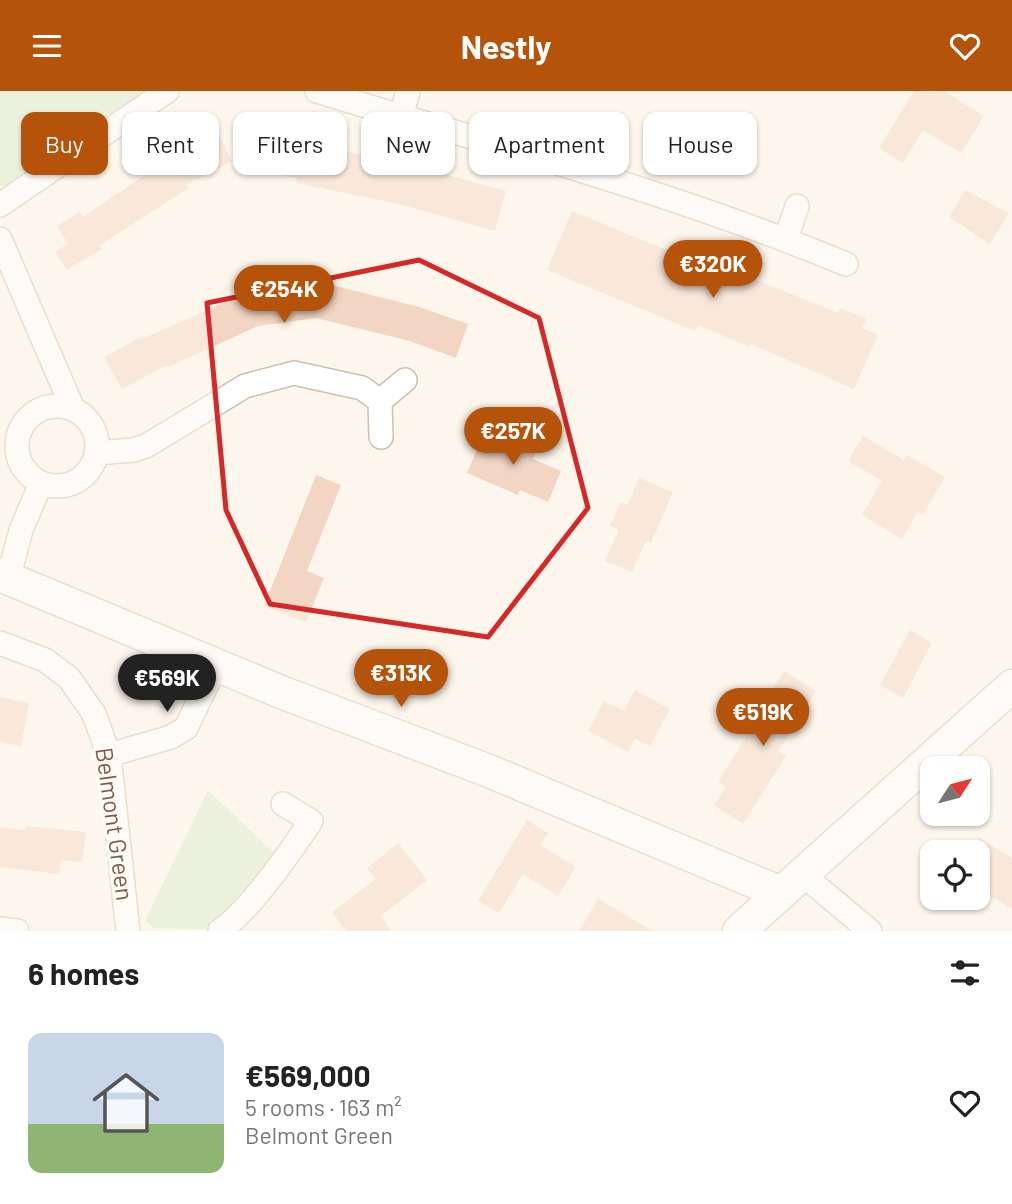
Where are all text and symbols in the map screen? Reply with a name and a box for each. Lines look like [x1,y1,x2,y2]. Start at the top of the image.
icon: menu [28,27,66,65]
text: Nestly [461,27,551,65]
icon: heart [946,27,984,65]
chip: Buy [21,112,108,175]
chip: Rent [122,112,219,175]
chip: Filters [233,112,347,175]
chip: New [361,112,455,175]
chip: Apartment [469,112,629,175]
chip: House [643,112,757,175]
pin: €320K [664,241,762,300]
text: €320K [679,249,747,277]
pin: €254K [235,265,333,325]
text: €254K [250,274,318,302]
pin: €257K [464,407,562,467]
text: €257K [480,416,546,444]
pin: €313K [352,649,450,709]
pin: €569K [118,655,216,714]
text: €313K [370,658,432,686]
text: €569K [134,663,200,691]
pin: €519K [714,689,812,748]
text: €519K [732,697,794,725]
street label: Belmont Green [90,745,141,902]
north arrow [920,756,990,826]
map controls [920,756,990,910]
button: locate [920,840,990,910]
icon: filters [946,954,984,992]
text: 6 homes [28,955,139,991]
text: €569,000 [245,1057,371,1093]
icon: home [84,1061,168,1145]
icon: heart [946,1084,984,1122]
text: 5 rooms · 163 m² [245,1093,402,1121]
text: Belmont Green [245,1121,393,1149]

